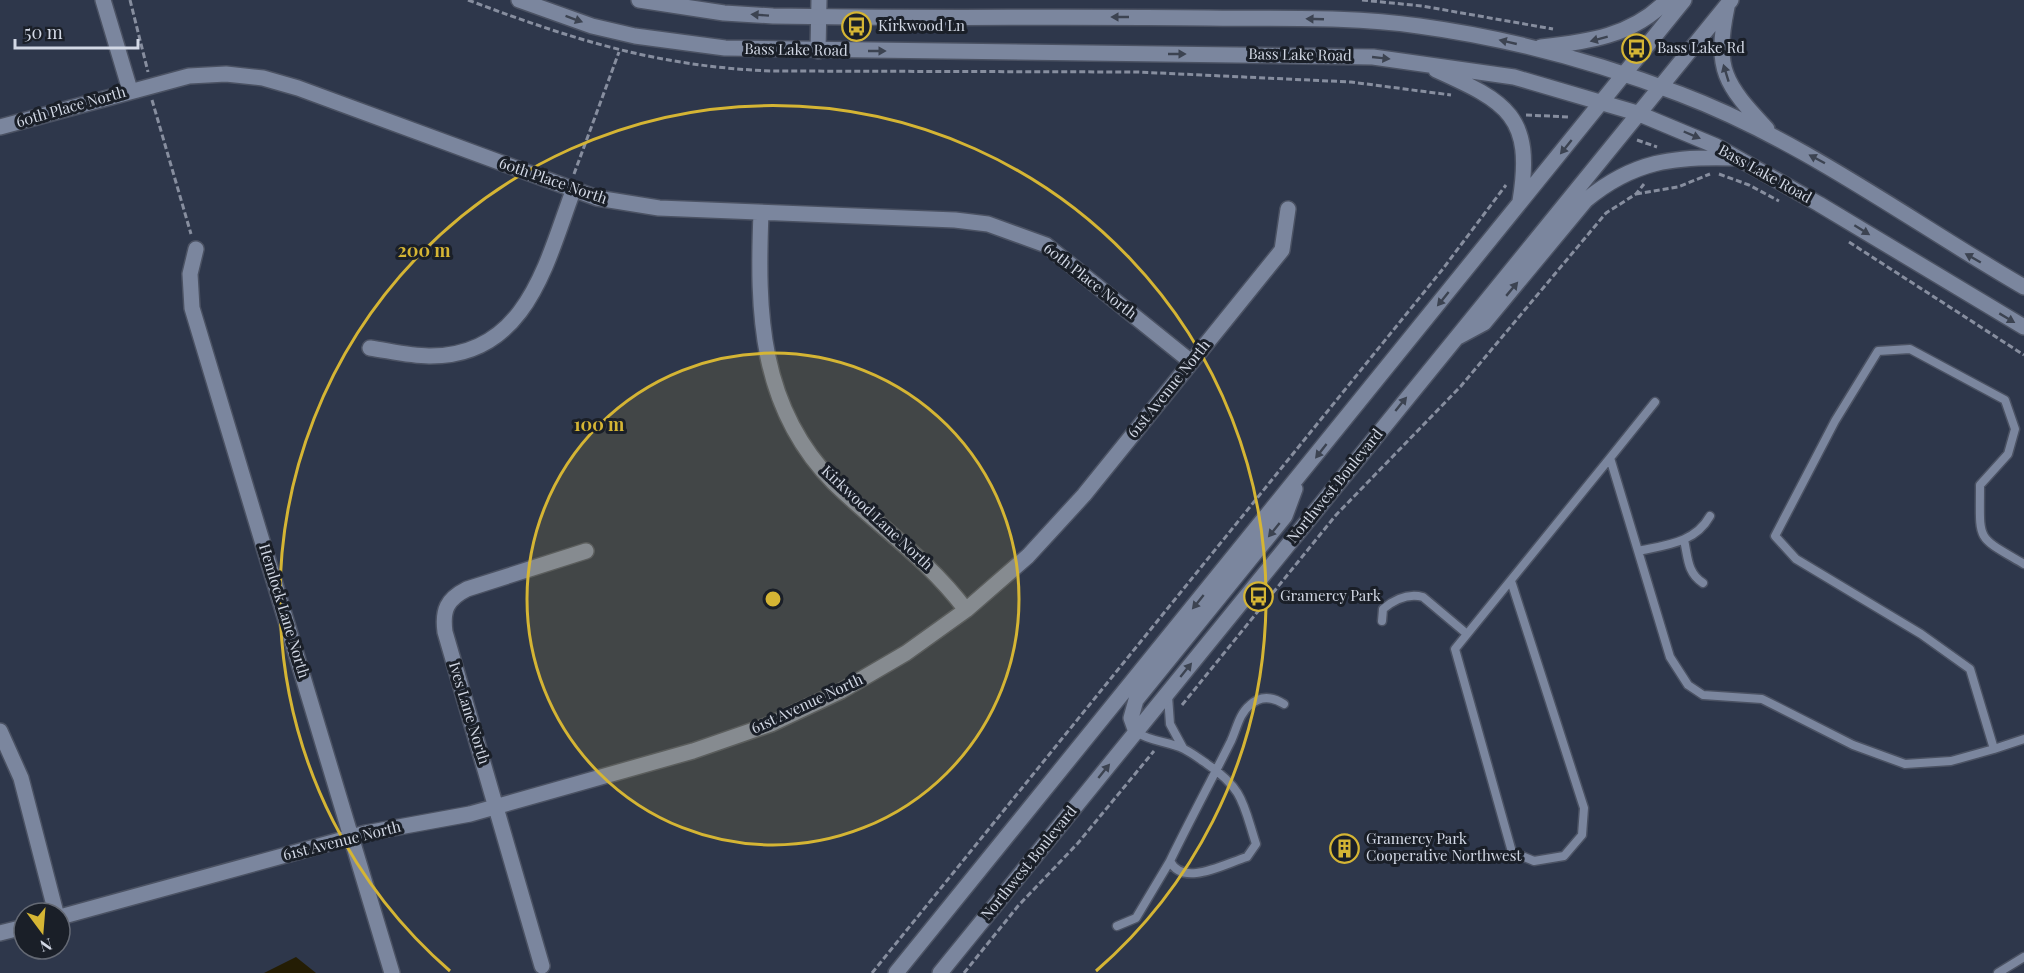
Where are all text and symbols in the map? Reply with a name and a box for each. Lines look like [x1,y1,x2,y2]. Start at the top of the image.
bus stop icon: Kirkwood Ln [841,10,873,42]
one-way arrow [750,11,769,20]
scale bar [15,12,138,50]
one-way arrow [1110,12,1129,22]
one-way arrow [566,15,584,25]
place label: Kirkwood Ln [878,15,965,35]
one-way arrow [1305,15,1324,24]
text: 50 m [24,20,63,44]
bus stop icon: Bass Lake Rd [1620,32,1652,64]
one-way arrow [1589,34,1608,44]
one-way arrow [1499,36,1517,46]
place label: Bass Lake Rd [1657,37,1745,57]
street label: Bass Lake Road [744,38,848,60]
street label: Bass Lake Road [1248,43,1352,65]
one-way arrow [867,47,886,56]
one-way arrow [1167,49,1186,59]
one-way arrow [1372,53,1391,63]
one-way arrow [1721,64,1730,82]
street label: 60th Place North [14,81,128,131]
one-way arrow [1683,130,1701,140]
street label: Bass Lake Road [1715,139,1816,207]
one-way arrow [1560,140,1573,155]
street label: 60th Place North [497,152,610,208]
one-way arrow [1808,154,1825,164]
one-way arrow [1854,224,1870,235]
text: 200 m [397,238,451,262]
street label: 60th Place North [1040,238,1141,323]
one-way arrow [1965,252,1981,263]
one-way arrow [1506,281,1519,297]
one-way arrow [1437,291,1449,306]
one-way arrow [1999,312,2015,323]
street label: 61st Avenue North [1122,335,1214,442]
one-way arrow [1394,397,1407,412]
text: 100 m [574,412,625,436]
street label: Northwest Boulevard [1282,424,1387,547]
one-way arrow [1315,443,1327,458]
street label: Kirkwood Lane North [818,460,938,574]
one-way arrow [1267,522,1280,538]
street label: Hemlock Lane North [255,541,315,680]
bus stop icon: Gramercy Park [1243,580,1275,612]
place label: Gramercy Park [1280,585,1382,605]
centre of rings [763,589,783,609]
one-way arrow [1191,594,1204,610]
street label: Ives Lane North [445,659,495,766]
one-way arrow [1179,662,1192,678]
street label: 61st Avenue North [748,668,866,738]
one-way arrow [1097,764,1110,779]
street label: Northwest Boulevard [976,801,1081,924]
street label: 61st Avenue North [281,816,403,864]
place label: Gramercy Park Cooperative Northwest [1366,828,1522,865]
building icon: Gramercy Park Cooperative Northwest [1329,832,1361,864]
north arrow [12,901,72,961]
text: N [37,934,55,958]

